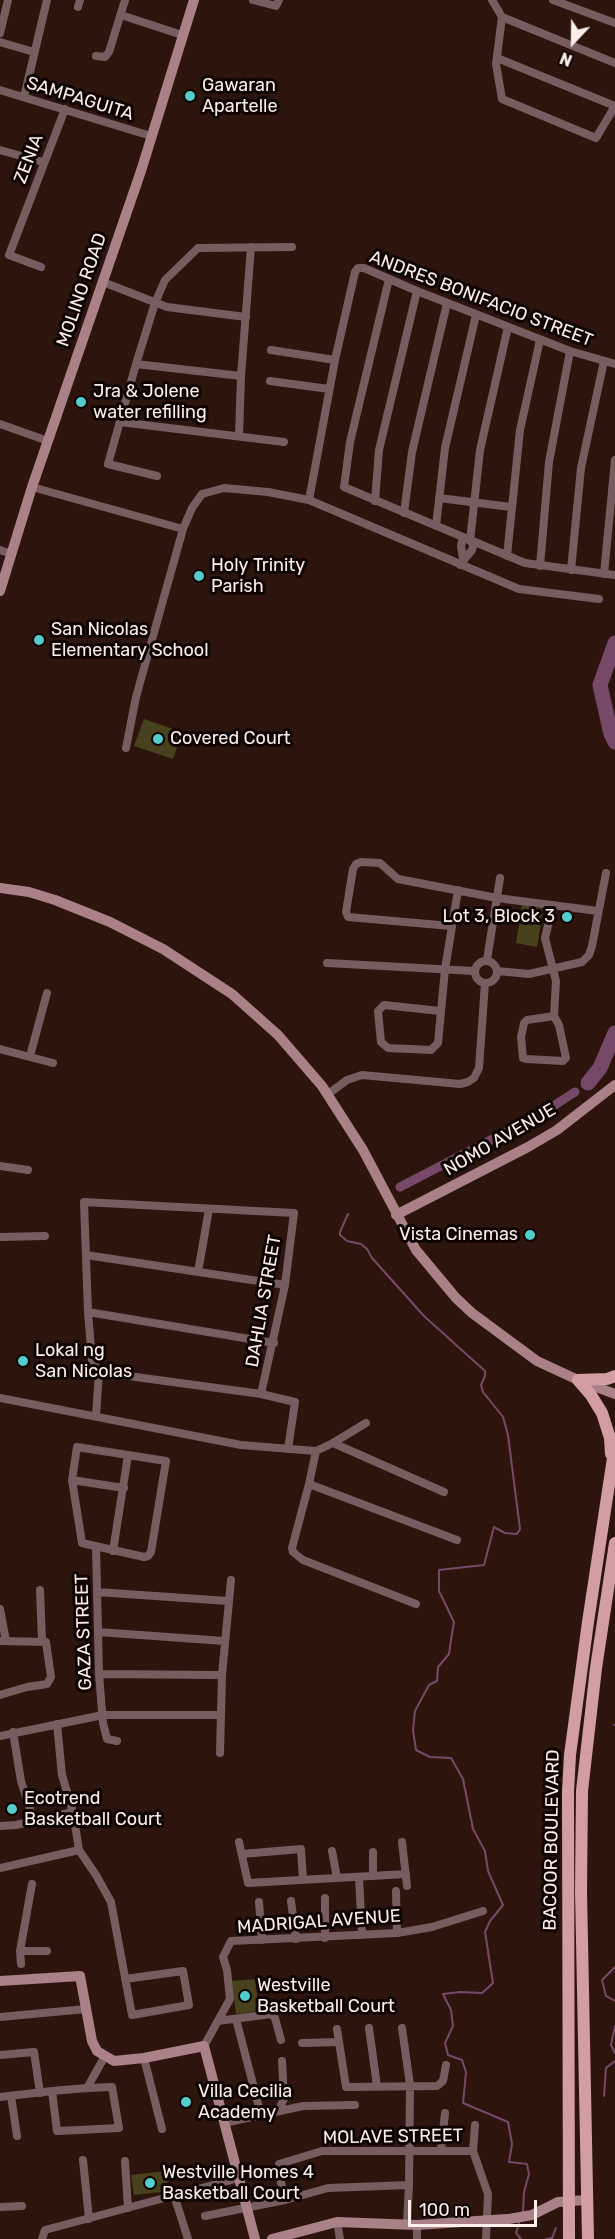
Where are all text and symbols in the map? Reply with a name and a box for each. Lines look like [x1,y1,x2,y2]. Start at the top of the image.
north arrow [543,12,603,72]
text: N [557,48,575,70]
street label: SAMPAGUITA [24,72,136,126]
place label: Gawaran Apartelle [202,75,278,118]
marker: Gawaran Apartelle [183,89,197,103]
street label: ZENIA [10,131,48,187]
street label: MOLINO ROAD [52,230,112,350]
street label: ANDRES BONIFACIO STREET [366,246,596,352]
place label: Jra & Jolene water refilling [93,381,207,424]
marker: Jra & Jolene water refilling [74,395,88,409]
place label: Holy Trinity Parish [211,555,305,598]
marker: Holy Trinity Parish [192,569,206,583]
place label: San Nicolas Elementary School [51,619,209,662]
marker: San Nicolas Elementary School [32,633,46,647]
place label: Covered Court [170,728,291,750]
marker: Covered Court [151,732,165,746]
place label: Lot 3, Block 3 [442,906,555,928]
marker: Lot 3, Block 3 [560,910,574,924]
street label: NOMO AVENUE [440,1099,560,1181]
place label: Vista Cinemas [399,1224,518,1246]
marker: Vista Cinemas [523,1228,537,1242]
street label: DAHLIA STREET [242,1233,286,1369]
place label: Lokal ng San Nicolas [35,1340,132,1382]
marker: Lokal ng San Nicolas [16,1354,30,1368]
street label: GAZA STREET [71,1573,97,1691]
street label: BACOOR BOULEVARD [540,1749,564,1931]
place label: Ecotrend Basketball Court [24,1788,162,1830]
marker: Ecotrend Basketball Court [5,1802,19,1816]
street label: MADRIGAL AVENUE [236,1906,402,1938]
place label: Westville Basketball Court [257,1975,395,2018]
marker: Westville Basketball Court [238,1989,252,2003]
place label: Villa Cecilia Academy [198,2081,292,2124]
marker: Villa Cecilia Academy [179,2095,193,2109]
street label: MOLAVE STREET [323,2125,463,2149]
place label: Westville Homes 4 Basketball Court [162,2162,314,2204]
marker: Westville Homes 4 Basketball Court [143,2176,157,2190]
scale bar [411,2188,540,2226]
text: 100 m [419,2199,470,2221]

